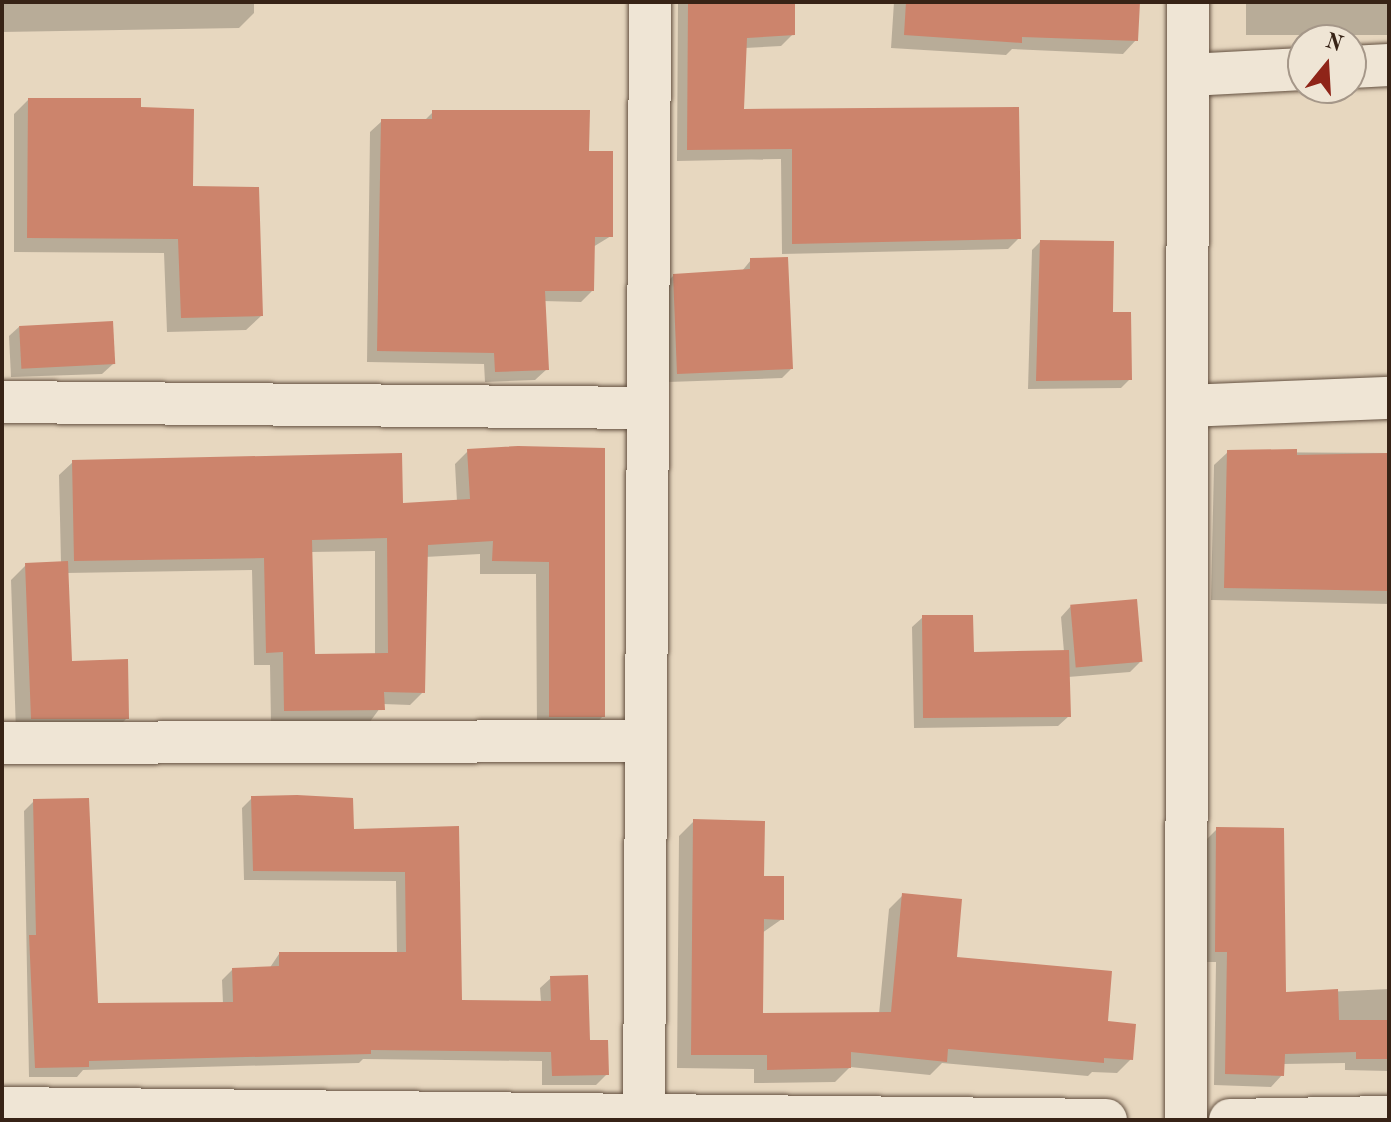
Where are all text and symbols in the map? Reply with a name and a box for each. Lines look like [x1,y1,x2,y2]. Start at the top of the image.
north arrow [1287,24,1367,104]
text: N [1322,30,1345,56]

